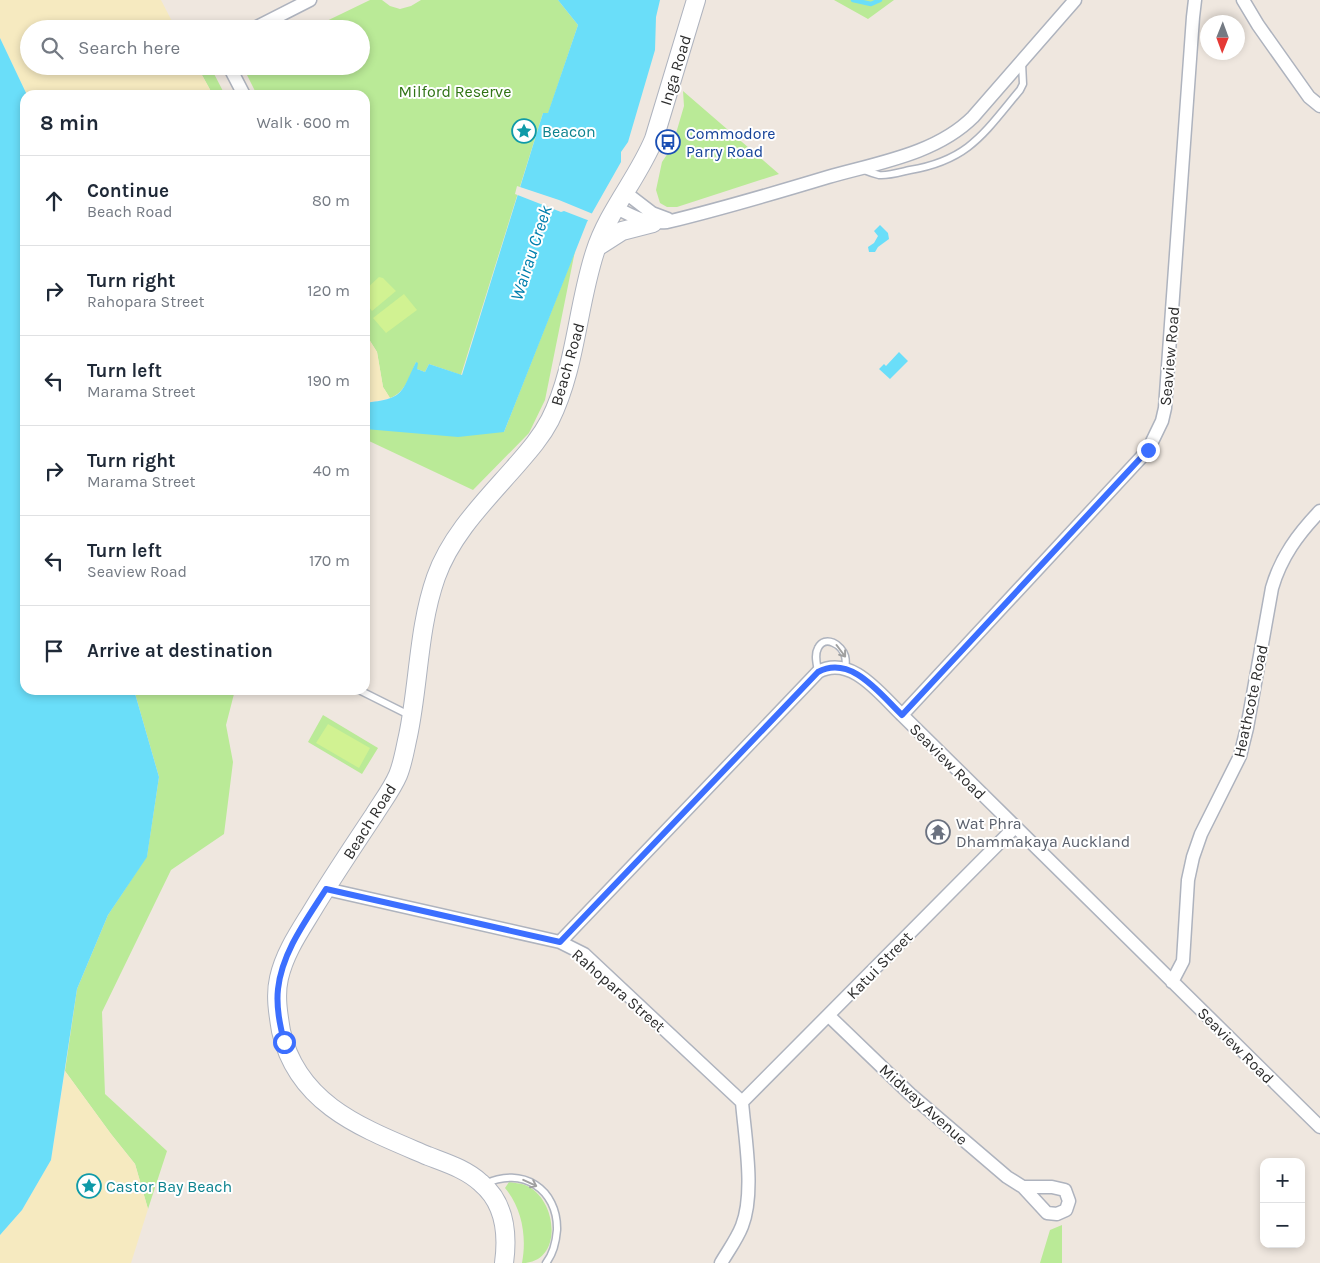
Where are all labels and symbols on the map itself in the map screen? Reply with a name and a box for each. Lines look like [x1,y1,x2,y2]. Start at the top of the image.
north arrow [1200,15,1245,60]
street label: Inga Road [656,33,695,108]
park label: Milford Reserve [399,82,511,101]
place icon: Beacon [511,118,537,144]
place label: Beacon [542,122,596,141]
place label: Commodore Parry Road [686,124,775,161]
bus stop icon: Commodore Parry Road [655,129,681,155]
water label: Wairau Creek [505,202,557,303]
street label: Seaview Road [1156,305,1183,407]
street label: Beach Road [547,320,588,408]
route end [1137,439,1160,462]
street label: Heathcote Road [1229,643,1272,759]
one-way arrow [835,644,846,657]
street label: Seaview Road [906,719,990,803]
street label: Beach Road [339,780,400,863]
place label: Wat Phra Dhammakaya Auckland [956,814,1130,851]
temple icon: Wat Phra Dhammakaya Auckland [925,819,951,845]
street label: Katui Street [842,928,916,1003]
street label: Rahopara Street [568,945,669,1036]
street label: Seaview Road [1194,1003,1278,1087]
route start [273,1031,296,1054]
street label: Midway Avenue [876,1060,972,1149]
place icon: Castor Bay Beach [76,1173,102,1199]
place label: Castor Bay Beach [106,1177,232,1196]
one-way arrow [522,1178,537,1188]

